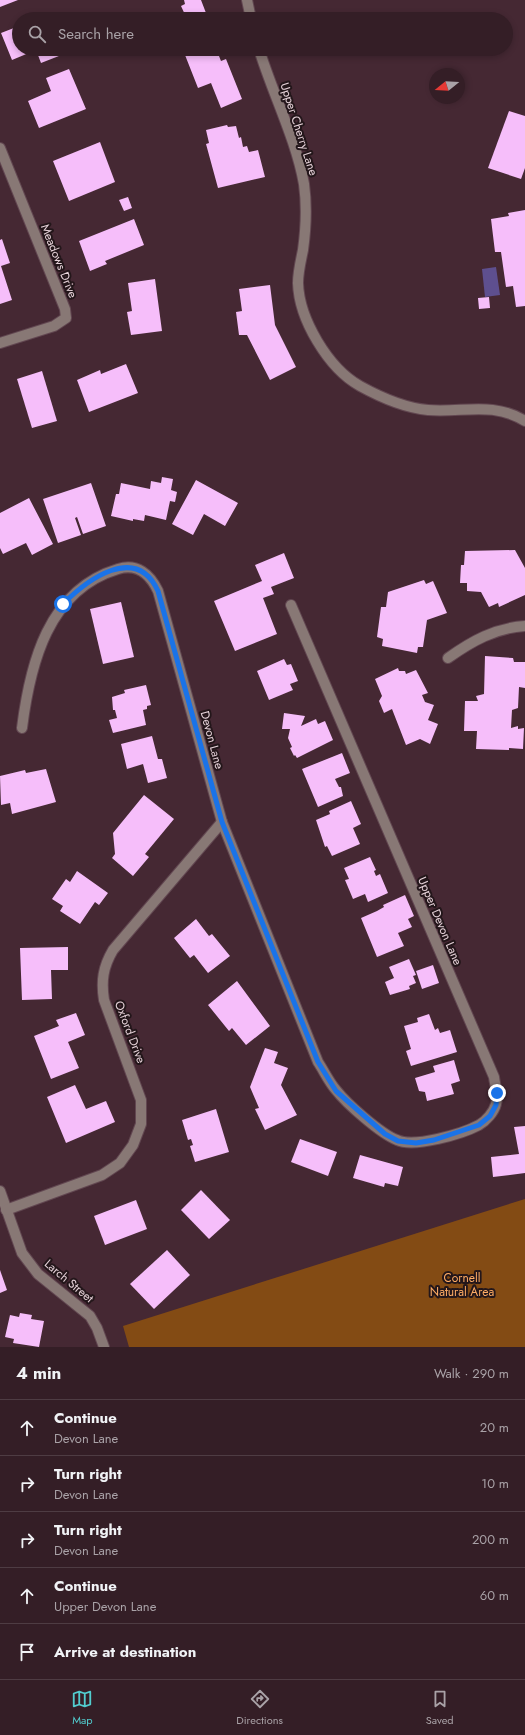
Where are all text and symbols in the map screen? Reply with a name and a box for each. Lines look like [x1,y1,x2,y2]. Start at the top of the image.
search box [12,12,513,56]
icon: search [26,23,48,45]
text: Search here [58,23,134,45]
north arrow [429,68,465,104]
street label: Upper Cherry Lane [275,80,323,178]
street label: Meadows Drive [36,221,82,301]
route start [54,595,72,613]
street label: Devon Lane [196,709,228,771]
street label: Upper Devon Lane [413,874,467,968]
street label: Oxford Drive [110,998,150,1066]
route end [488,1084,506,1102]
street label: Larch Street [40,1255,98,1307]
park label: Cornell Natural Area [430,1269,494,1301]
text: 4 min [16,1361,61,1385]
text: Walk · 290 m [434,1364,509,1383]
text: Continue [54,1407,117,1429]
icon: ahead [16,1417,38,1439]
text: 20 m [480,1418,509,1437]
text: Devon Lane [54,1429,118,1448]
text: Turn right [54,1463,122,1485]
icon: right [16,1473,38,1495]
text: 10 m [481,1474,509,1493]
text: Devon Lane [54,1485,118,1504]
text: Turn right [54,1519,122,1541]
icon: right [16,1529,38,1551]
text: 200 m [472,1530,509,1549]
text: Devon Lane [54,1541,118,1560]
text: Continue [54,1575,117,1597]
icon: ahead [16,1585,38,1607]
text: 60 m [480,1586,509,1605]
text: Upper Devon Lane [54,1597,156,1616]
icon: arrive [16,1641,38,1663]
text: Arrive at destination [54,1641,196,1663]
tab: Map [71,1688,93,1728]
tab: Directions [236,1688,283,1728]
tab: Saved [426,1688,454,1728]

